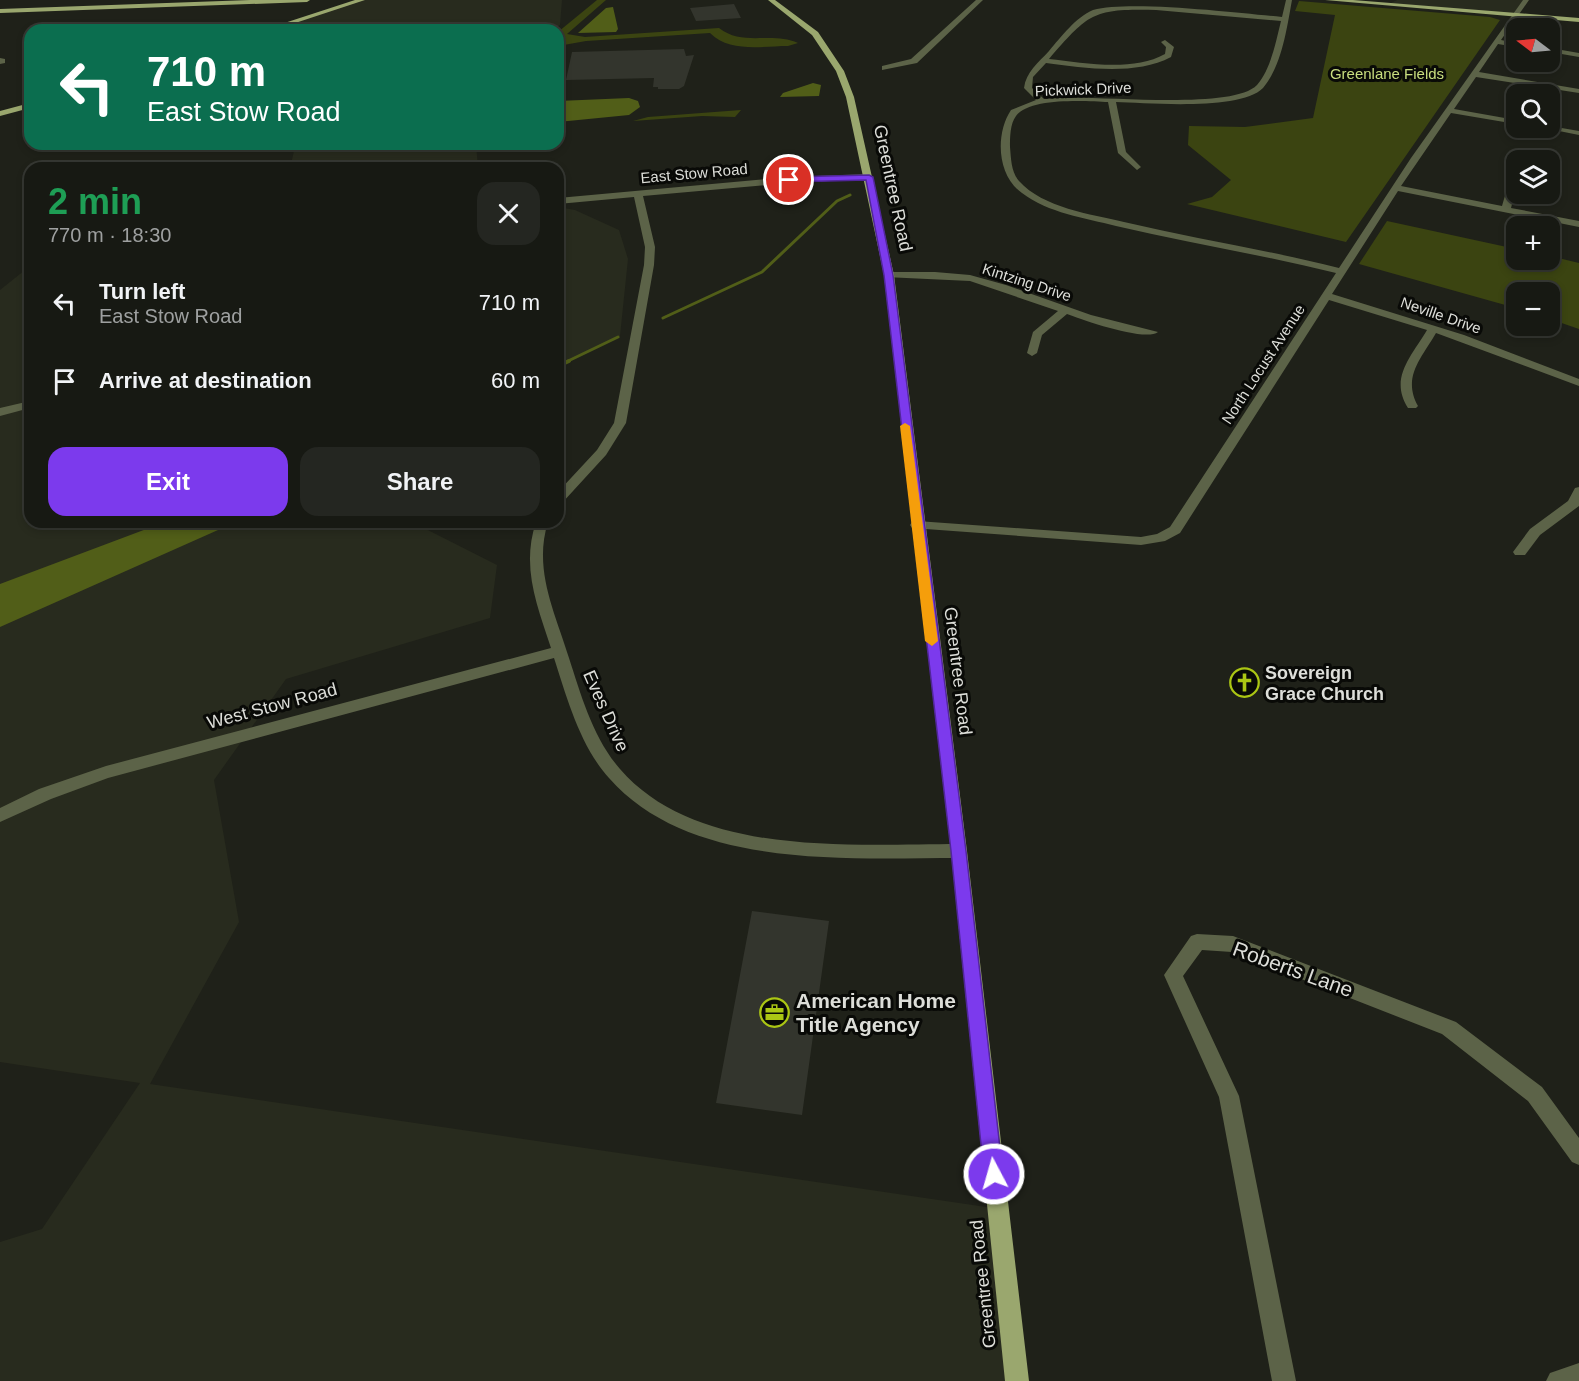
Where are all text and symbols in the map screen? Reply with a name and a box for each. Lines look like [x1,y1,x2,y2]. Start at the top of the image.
north arrow [1506,18,1560,72]
map controls [1506,18,1560,336]
icon: left [48,48,126,126]
text: 710 m [147,48,266,95]
park label: Greenlane Fields [1330,65,1444,82]
street label: Pickwick Drive [1034,79,1132,99]
button: search [1506,84,1560,138]
text: East Stow Road [147,97,341,127]
street label: Greentree Road [870,123,916,253]
button: layers [1506,150,1560,204]
pin [763,154,814,205]
street label: East Stow Road [640,160,748,186]
icon: arrive [772,163,805,196]
text: 2 min [48,181,142,222]
button: close [477,182,540,245]
button: + [1506,216,1560,270]
text: 770 m · 18:30 [48,224,171,246]
street label: Kintzing Drive [980,260,1074,304]
text: Turn left [99,279,185,304]
button: − [1506,282,1560,336]
icon: left [48,287,81,320]
text: 710 m [479,290,540,315]
street label: Neville Drive [1398,293,1484,337]
street label: North Locust Avenue [1218,301,1308,427]
text: East Stow Road [99,305,242,327]
icon: arrive [48,365,81,398]
text: Arrive at destination [99,368,312,393]
text: 60 m [491,368,540,393]
button: Exit [48,447,288,516]
button: Share [300,447,540,516]
street label: Greentree Road [940,606,976,736]
place label: Sovereign Grace Church [1265,663,1384,704]
street label: Eves Drive [579,667,633,755]
church icon: Sovereign Grace Church [1228,667,1260,699]
street label: West Stow Road [205,679,339,733]
street label: Roberts Lane [1230,937,1356,1001]
place label: American Home Title Agency [796,989,956,1036]
office icon: American Home Title Agency [759,996,791,1028]
position arrow [962,1142,1026,1206]
street label: Greentree Road [966,1219,1000,1349]

